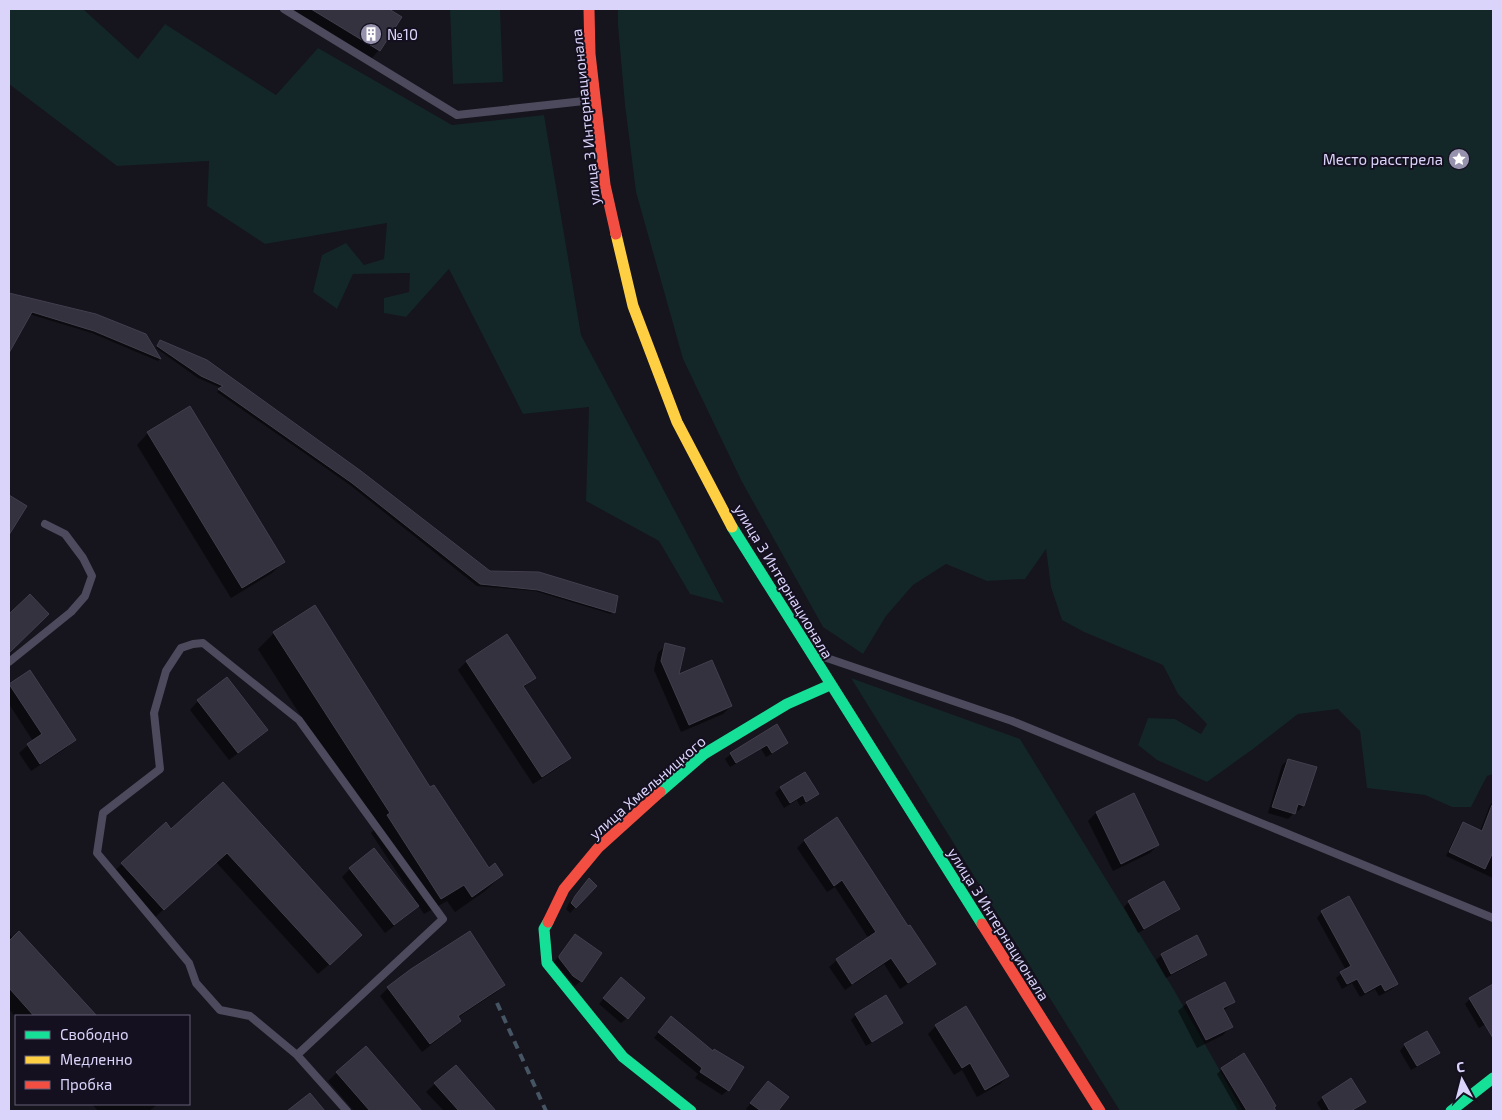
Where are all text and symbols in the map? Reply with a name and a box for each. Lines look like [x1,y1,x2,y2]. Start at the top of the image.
building icon: №10 [359,22,383,46]
place label: №10 [387,25,418,43]
street label: улица 3 Интернационала [567,28,604,206]
place icon: Место расстрела [1447,147,1471,171]
place label: Место расстрела [1323,150,1443,168]
street label: улица 3 Интернационала [730,500,837,662]
street label: улица Хмельницкого [585,732,709,843]
street label: улица 3 Интернационала [944,844,1054,1004]
legend [15,1015,190,1105]
text: Свободно [60,1025,129,1043]
text: Медленно [60,1050,133,1068]
north arrow [1437,1055,1487,1105]
text: С [1455,1058,1465,1076]
text: Пробка [60,1075,112,1093]

